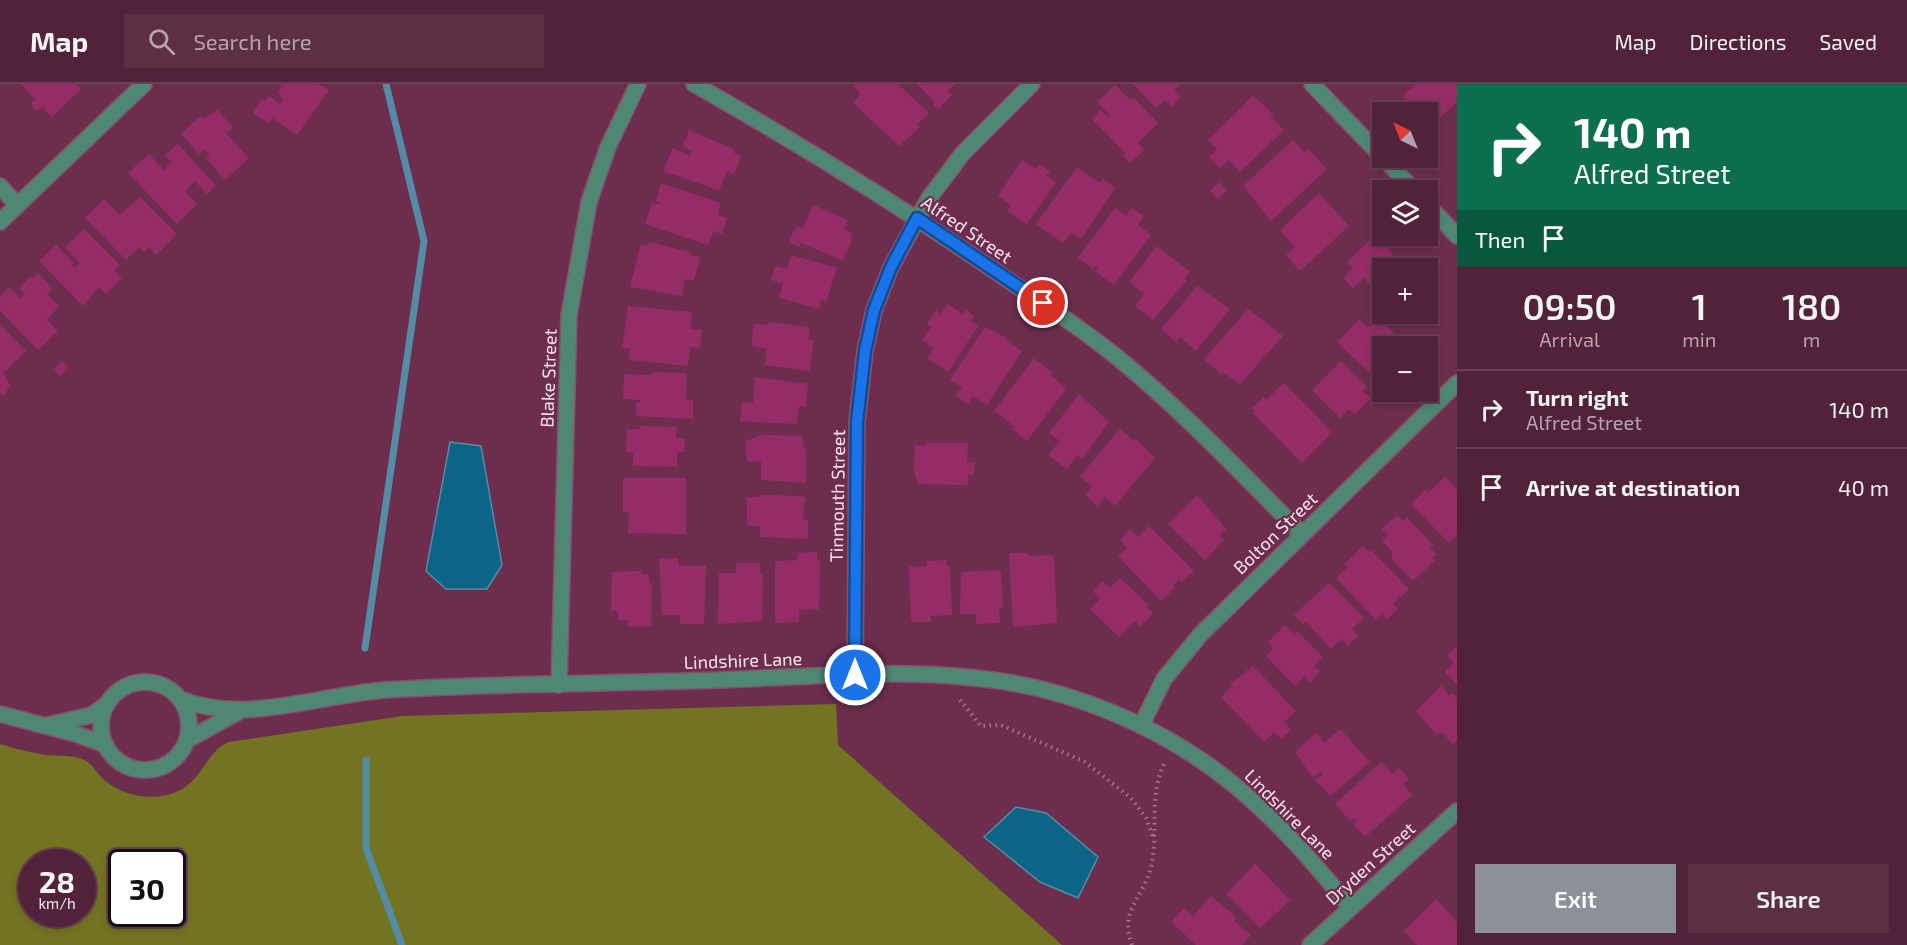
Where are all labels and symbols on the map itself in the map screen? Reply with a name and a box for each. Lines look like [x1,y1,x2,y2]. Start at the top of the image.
north arrow [1372,102,1438,168]
street label: Alfred Street [918,191,1017,267]
pin [1017,277,1068,328]
street label: Blake Street [535,328,561,428]
street label: Tinmouth Street [825,429,849,563]
street label: Bolton Street [1228,487,1322,578]
position arrow [823,643,887,707]
street label: Lindshire Lane [683,647,803,673]
street label: Lindshire Lane [1240,764,1340,864]
street label: Dryden Street [1321,817,1419,909]
speed limit sign: 30 [108,849,186,927]

